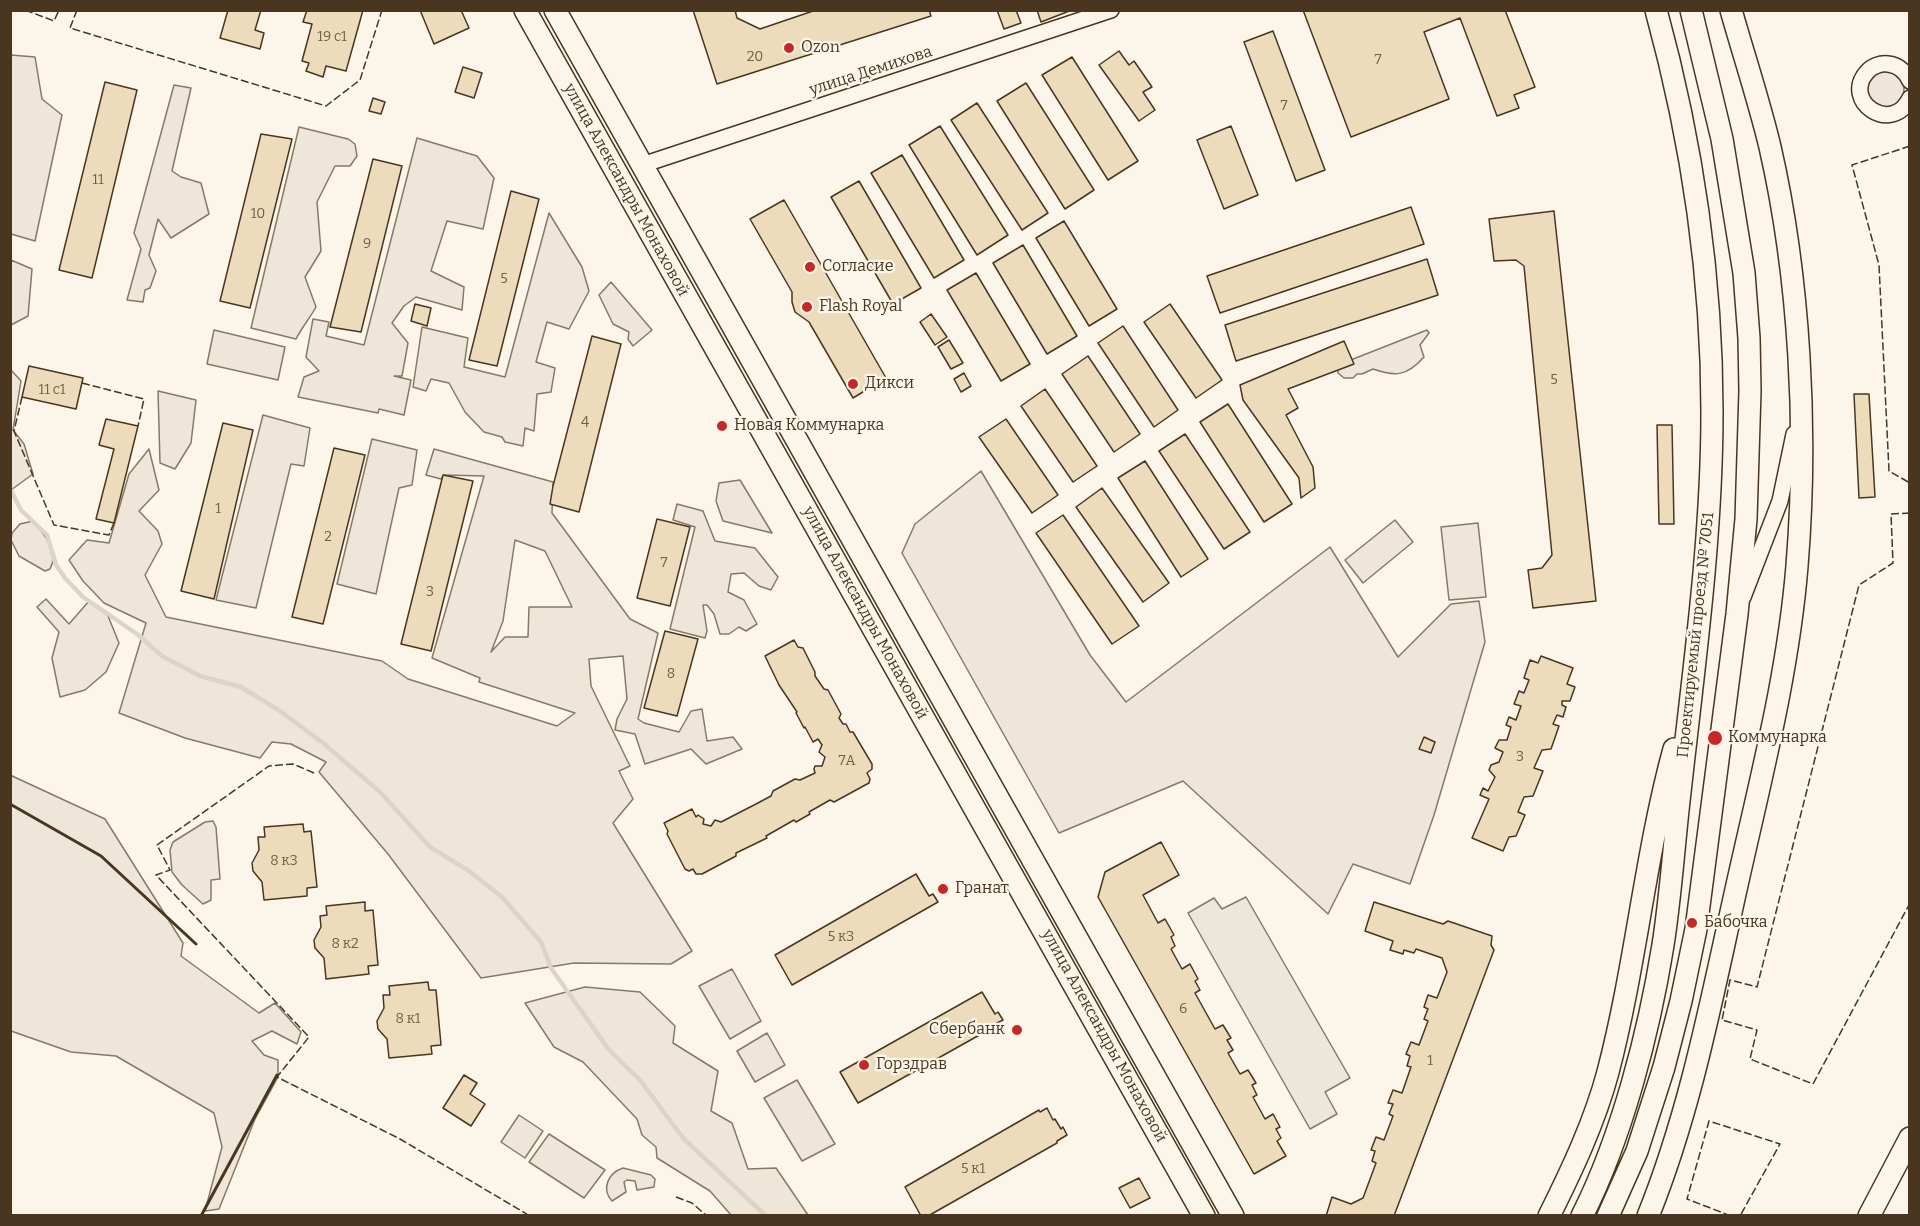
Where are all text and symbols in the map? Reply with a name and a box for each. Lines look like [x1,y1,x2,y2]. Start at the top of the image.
house number: 19 с1 [317,29,347,45]
place label: Ozon [801,38,840,58]
marker: Ozon [782,41,796,55]
street label: улица Демихова [807,42,935,100]
house number: 20 [747,49,763,65]
house number: 7 [1374,52,1382,68]
street label: улица Александры Монаховой [559,80,693,300]
house number: 7 [1280,98,1288,114]
house number: 11 [92,172,104,188]
house number: 10 [251,206,265,222]
house number: 9 [363,236,371,252]
place label: Согласие [822,257,893,277]
marker: Согласие [803,260,817,274]
house number: 5 [500,271,508,287]
place label: Flash Royal [819,297,902,317]
marker: Flash Royal [800,300,814,314]
house number: 5 [1550,372,1558,388]
place label: Дикси [865,374,914,394]
marker: Дикси [846,377,860,391]
house number: 11 с1 [38,382,66,398]
house number: 4 [581,415,589,431]
place label: Новая Коммунарка [734,416,884,436]
marker: Новая Коммунарка [715,419,729,433]
house number: 1 [215,501,221,517]
street label: улица Александры Монаховой [798,503,932,723]
street label: Проектируемый проезд № 7051 [1674,511,1718,759]
house number: 2 [324,529,332,545]
house number: 7 [660,555,668,571]
house number: 3 [426,584,434,600]
house number: 8 [667,666,675,682]
place label: Коммунарка [1728,728,1827,748]
marker: Коммунарка [1706,729,1724,747]
house number: 3 [1516,749,1524,765]
house number: 7А [839,753,855,769]
house number: 8 к3 [270,853,298,869]
place label: Гранат [955,879,1009,899]
marker: Гранат [936,882,950,896]
place label: Бабочка [1704,913,1768,933]
marker: Бабочка [1685,916,1699,930]
street label: улица Александры Монаховой [1037,926,1171,1146]
house number: 5 к3 [828,929,854,945]
house number: 8 к2 [331,936,359,952]
house number: 6 [1179,1001,1187,1017]
house number: 8 к1 [395,1011,421,1027]
place label: Сбербанк [929,1020,1005,1040]
marker: Сбербанк [1010,1023,1024,1037]
house number: 1 [1427,1053,1433,1069]
place label: Горздрав [876,1055,947,1075]
marker: Горздрав [857,1058,871,1072]
house number: 5 к1 [961,1161,985,1177]

